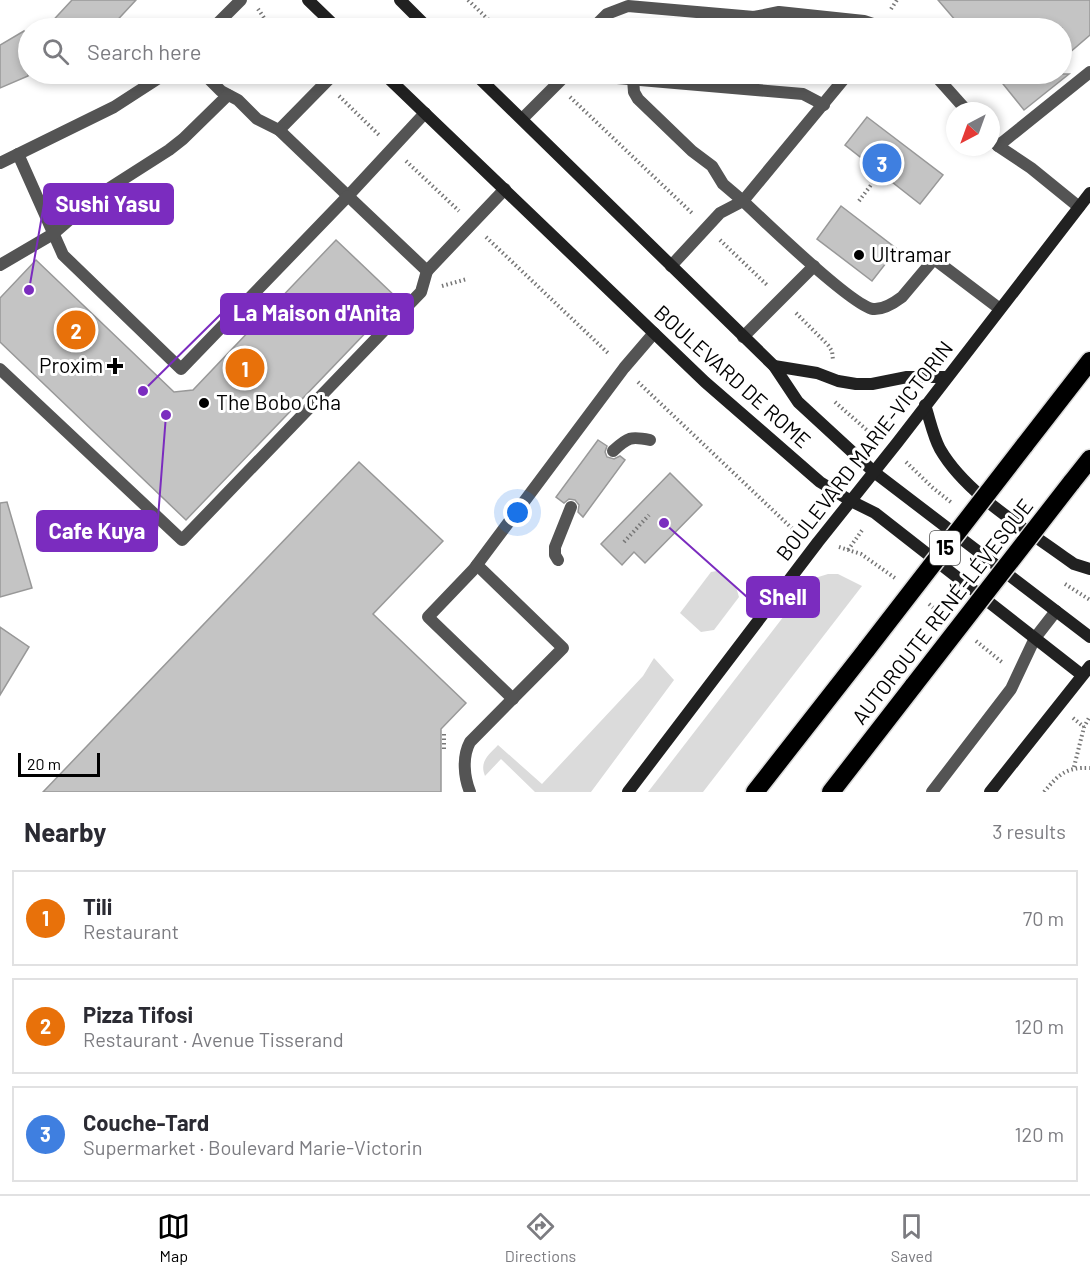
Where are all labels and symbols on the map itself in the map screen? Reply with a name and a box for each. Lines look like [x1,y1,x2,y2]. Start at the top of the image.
north arrow [946,102,1000,156]
pin: 3 [862,140,902,186]
callout: Sushi Yasu [44,184,173,224]
text: Sushi Yasu [56,190,160,216]
place label: Ultramar [871,241,952,266]
marker: Ultramar [852,248,866,262]
callout: La Maison d'Anita [221,294,413,334]
text: La Maison d'Anita [233,299,401,325]
street label: BOULEVARD DE ROME [650,299,816,453]
pin: 2 [56,308,96,352]
street label: BOULEVARD MARIE-VICTORIN [770,335,957,565]
pin: 1 [226,346,264,391]
place label: Proxim [39,352,103,377]
marker: Proxim [108,359,122,373]
place label: The Bobo Cha [216,389,341,414]
marker: The Bobo Cha [197,396,211,410]
street label: AUTOROUTE RENÉ-LÉVESQUE [846,493,1038,729]
your location [503,498,532,527]
callout: Cafe Kuya [37,511,157,551]
text: Cafe Kuya [49,517,145,543]
road number: 15 [930,531,960,565]
callout: Shell [747,577,819,617]
text: Shell [759,583,807,609]
scale bar [18,750,100,778]

